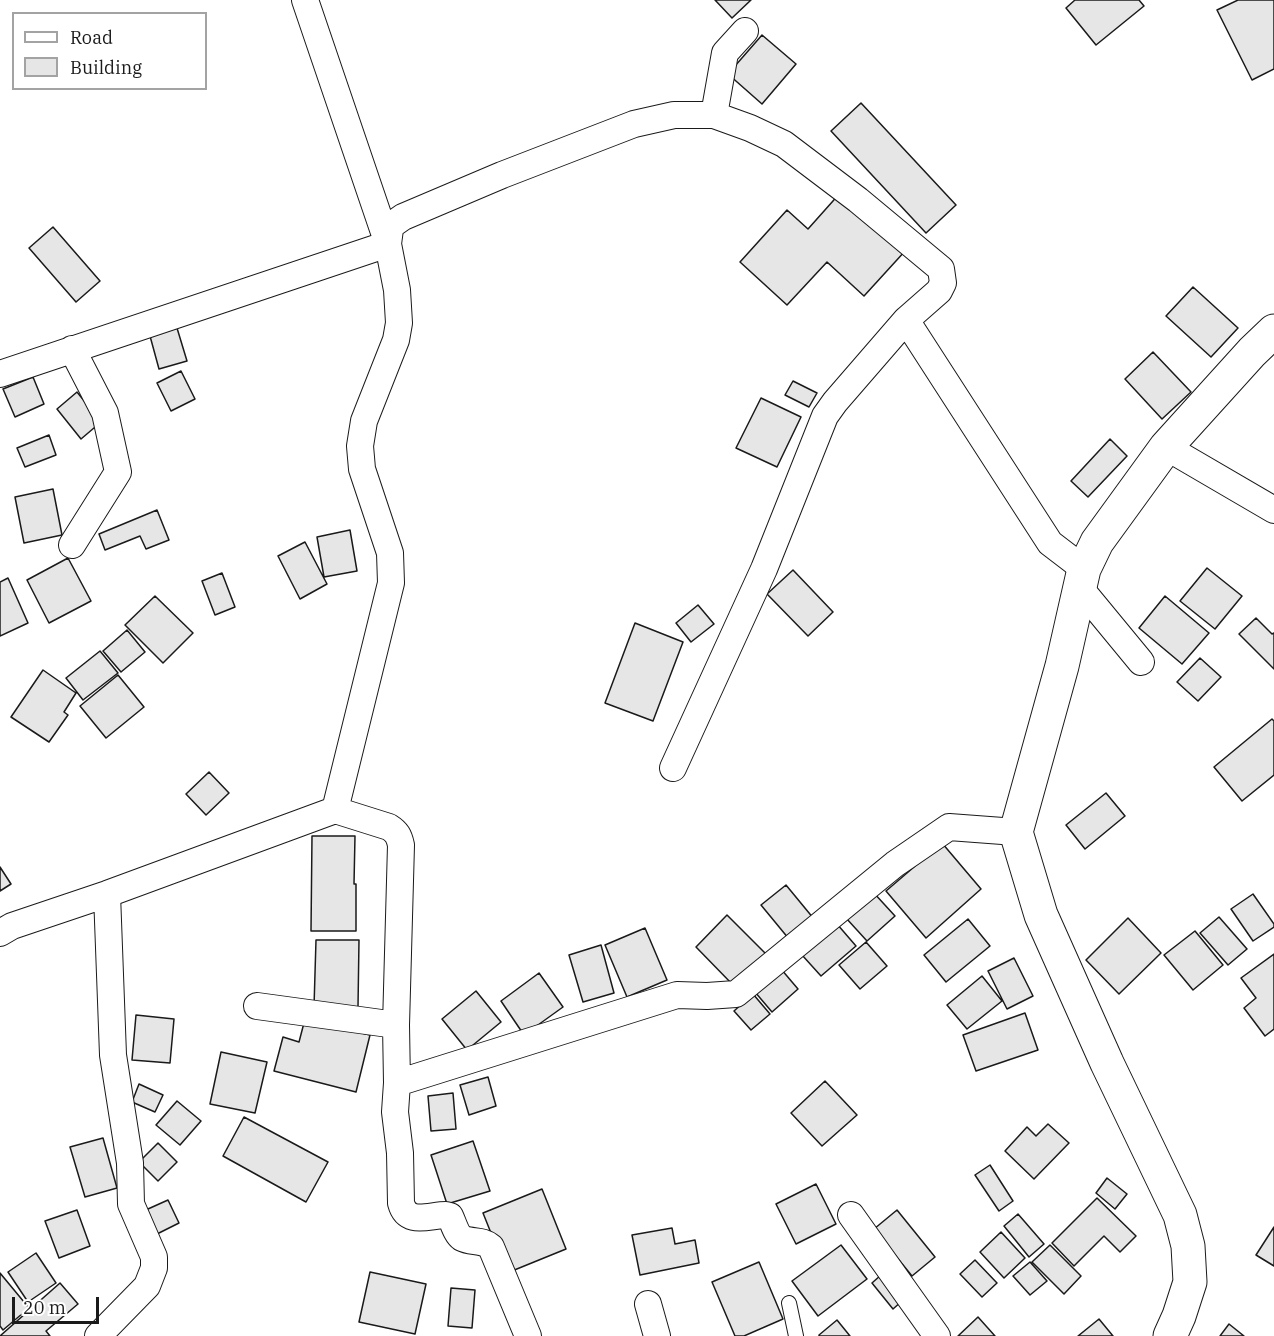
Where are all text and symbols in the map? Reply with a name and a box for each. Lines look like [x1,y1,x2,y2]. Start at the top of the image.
legend [12,12,207,90]
text: Road [70,26,113,49]
text: Building [70,56,142,79]
scale bar [15,1285,102,1323]
text: 20 m [23,1296,66,1319]

